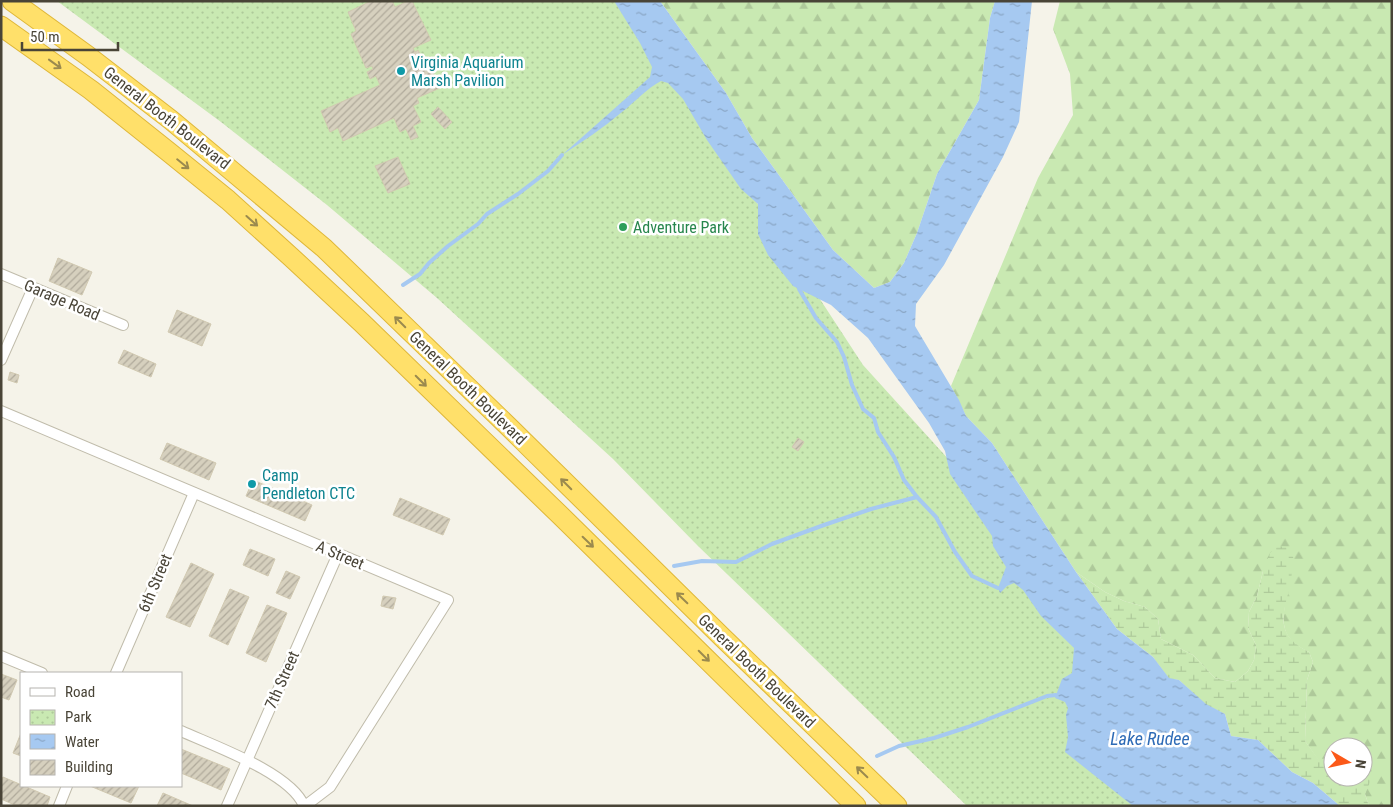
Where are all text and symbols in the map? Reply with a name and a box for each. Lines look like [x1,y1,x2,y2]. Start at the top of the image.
scale bar [22,20,119,52]
text: 50 m [30,28,60,46]
place label: Virginia Aquarium Marsh Pavilion [411,53,524,90]
one-way arrow [48,59,62,69]
street label: General Booth Boulevard [100,63,234,173]
marker: Virginia Aquarium Marsh Pavilion [395,65,407,77]
one-way arrow [177,158,190,169]
one-way arrow [245,215,258,227]
place label: Adventure Park [633,218,730,237]
marker: Adventure Park [617,221,629,233]
street label: Garage Road [21,276,103,324]
one-way arrow [394,316,406,328]
street label: General Booth Boulevard [406,327,530,449]
one-way arrow [415,374,427,387]
place label: Camp Pendleton CTC [262,466,355,503]
marker: Camp Pendleton CTC [246,478,258,490]
one-way arrow [560,478,573,490]
street label: A Street [313,536,367,574]
one-way arrow [582,536,594,548]
street label: 6th Street [134,551,176,615]
one-way arrow [676,592,688,605]
street label: General Booth Boulevard [695,610,819,732]
street label: 7th Street [261,648,303,712]
one-way arrow [698,650,710,662]
legend [20,672,182,787]
text: Road [65,683,95,701]
text: Park [65,708,92,726]
water label: Lake Rudee [1110,728,1190,749]
text: Water [65,733,100,751]
north arrow [1323,737,1373,787]
text: Building [65,758,113,776]
text: N [1352,759,1369,770]
one-way arrow [855,766,868,778]

